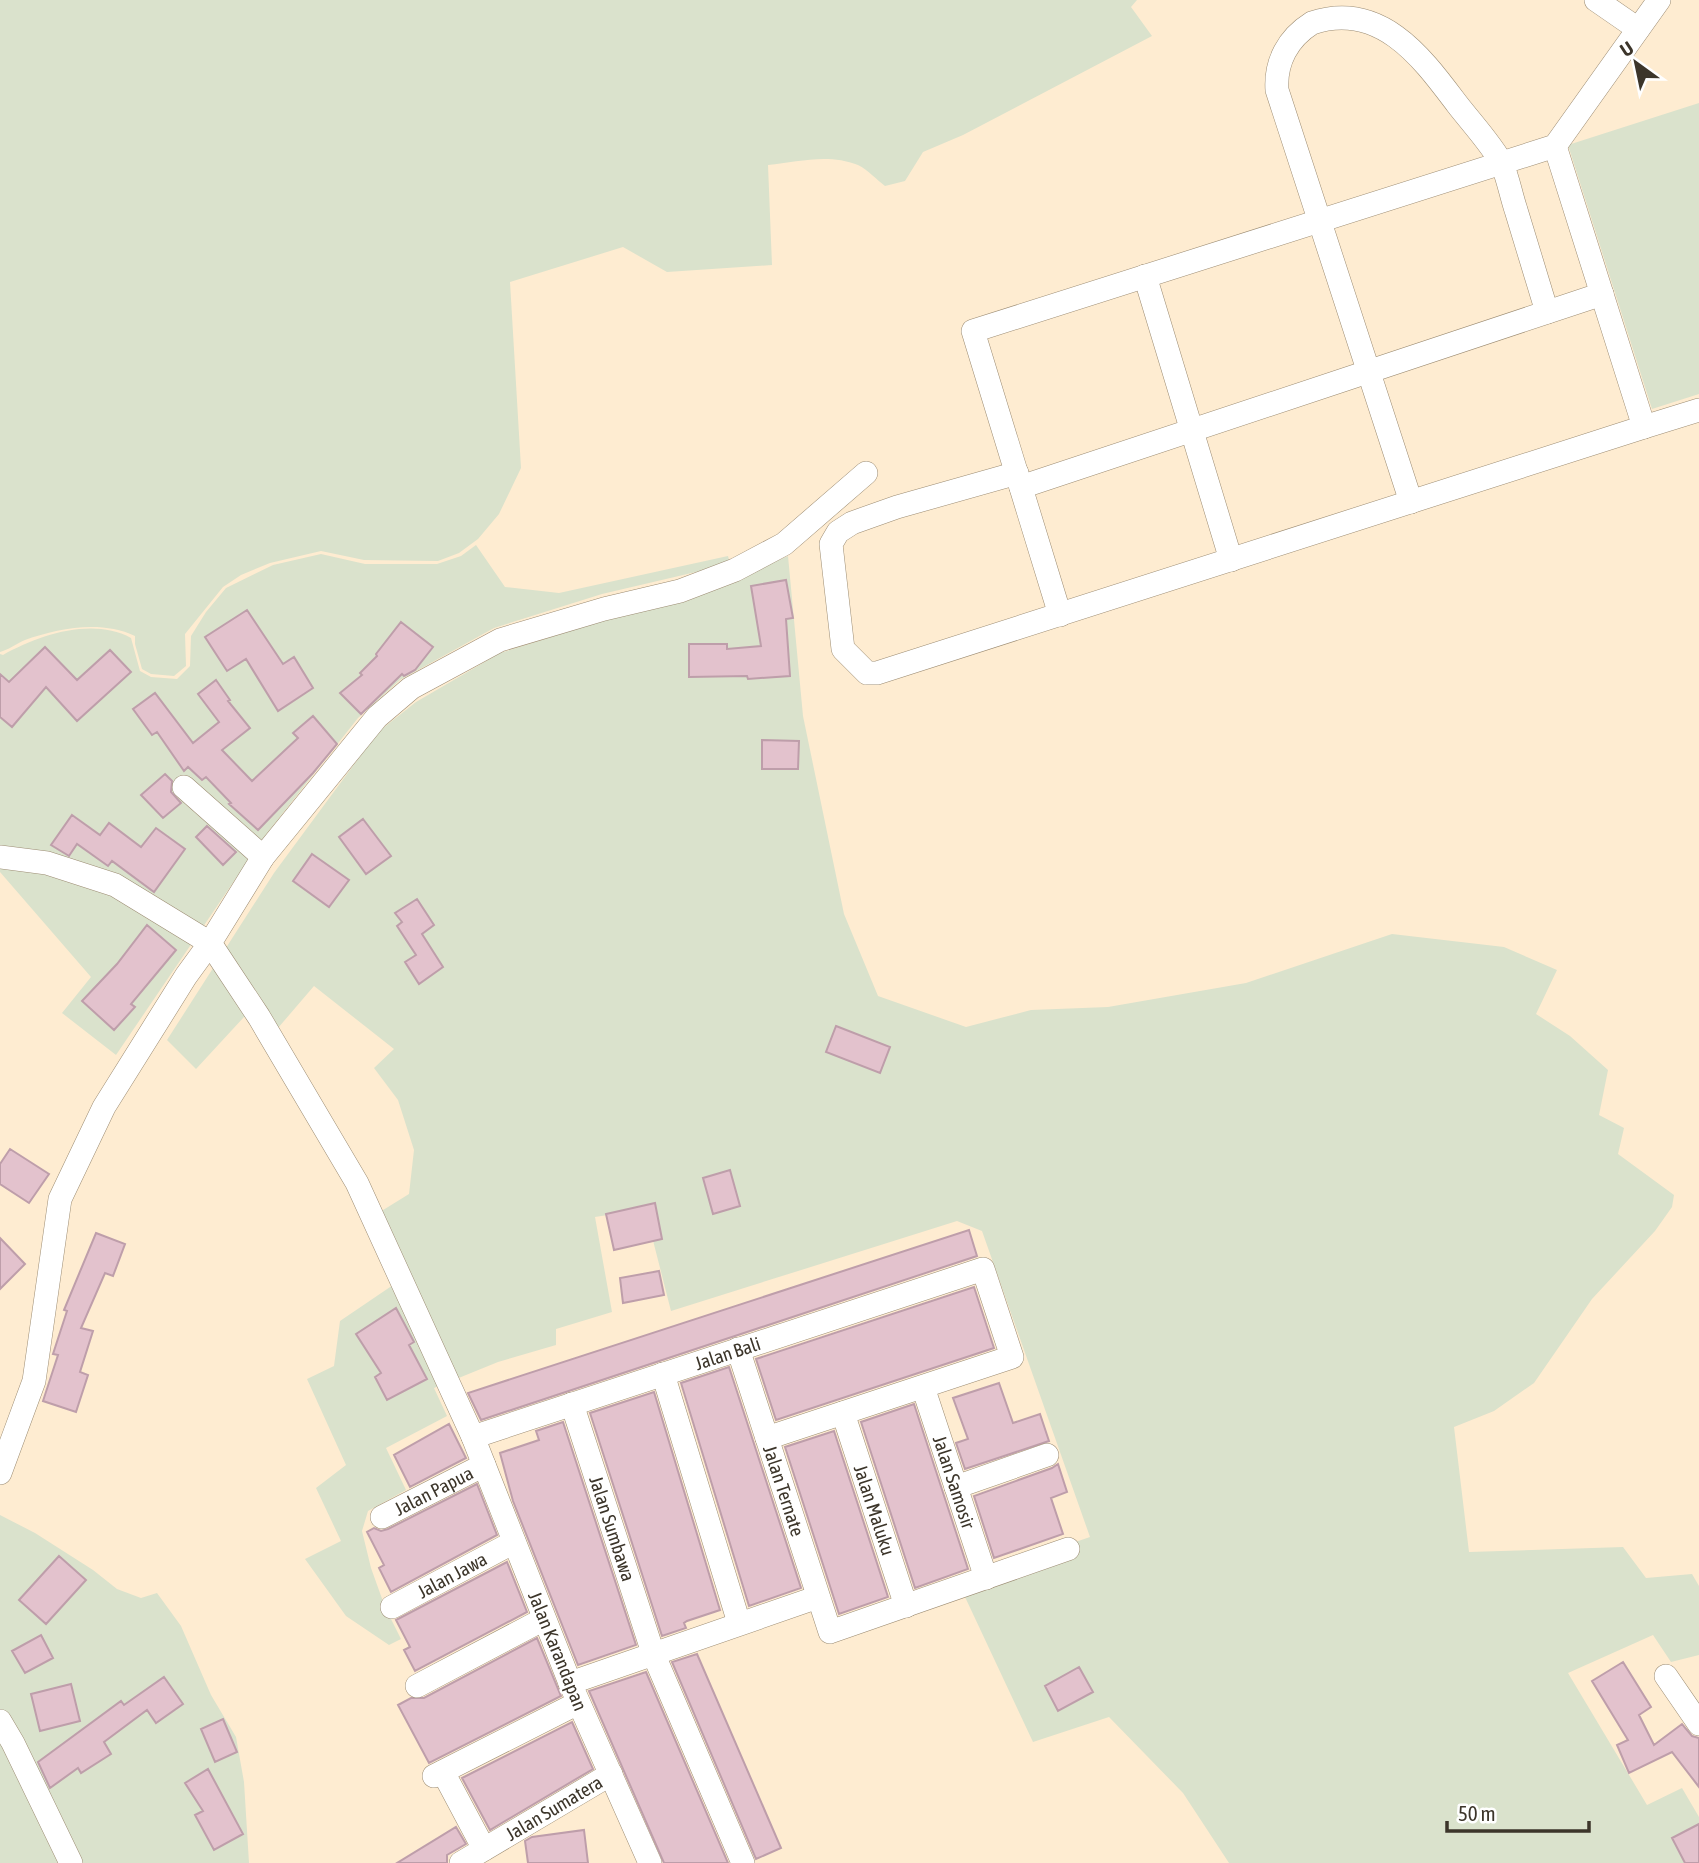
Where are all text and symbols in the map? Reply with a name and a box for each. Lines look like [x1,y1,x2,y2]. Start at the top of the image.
north arrow [1601,28,1671,98]
text: U [1616,36,1637,61]
street label: Jalan Bali [692,1332,763,1374]
street label: Jalan Samosir [929,1433,980,1532]
street label: Jalan Ternate [759,1443,809,1539]
street label: Jalan Papua [391,1461,477,1520]
street label: Jalan Maluku [850,1462,900,1558]
street label: Jalan Sumbawa [585,1473,640,1584]
street label: Jalan Jawa [413,1548,491,1603]
street label: Jalan Karandapan [524,1588,592,1714]
street label: Jalan Sumatera [502,1771,606,1845]
scale bar [1447,1790,1589,1834]
text: 50 m [1458,1801,1496,1825]

